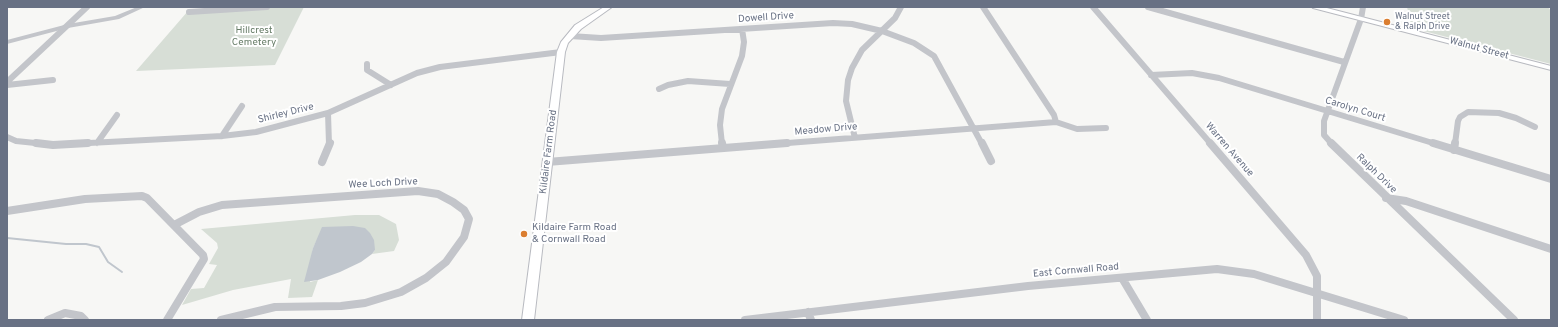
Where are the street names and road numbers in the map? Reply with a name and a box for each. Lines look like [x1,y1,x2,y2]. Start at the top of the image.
street label: Dowell Drive [738,10,794,26]
street label: Walnut Street [1448,35,1510,63]
street label: Carolyn Court [1323,95,1387,125]
street label: Shirley Drive [257,101,315,127]
street label: Kildaire Farm Road [538,109,560,195]
street label: Warren Avenue [1202,120,1256,180]
street label: Meadow Drive [794,121,858,139]
street label: Ralph Drive [1353,152,1399,196]
street label: Wee Loch Drive [348,176,418,192]
street label: East Cornwall Road [1032,261,1120,281]

